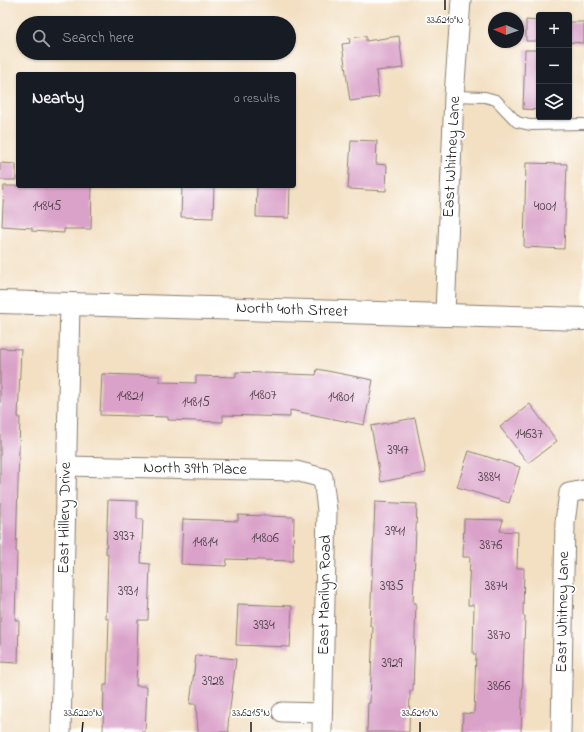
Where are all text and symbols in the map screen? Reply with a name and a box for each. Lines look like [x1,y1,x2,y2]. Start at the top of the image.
north arrow [488,12,524,48]
map controls [536,12,572,120]
button: + [536,12,572,48]
text: 33.6210°N [427,13,464,28]
search box [16,16,296,60]
icon: search [30,27,52,49]
text: Search here [62,27,134,49]
button: − [536,48,572,84]
button: layers [536,84,572,120]
text: Nearby [32,86,84,111]
text: 0 results [234,89,280,108]
street label: East Whitney Lane [437,95,467,218]
house number: 14845 [32,196,62,217]
house number: 4001 [534,196,557,217]
street label: North 40th Street [236,296,349,324]
house number: 14807 [249,385,277,406]
house number: 14821 [117,386,144,407]
house number: 14801 [328,387,355,408]
house number: 14815 [182,392,210,413]
house number: 14637 [515,424,543,445]
house number: 3947 [387,440,409,461]
street label: North 39th Place [143,456,248,482]
street label: East Hillery Drive [52,461,78,574]
house number: 3884 [478,467,500,488]
house number: 3941 [385,521,406,542]
house number: 3937 [113,526,135,547]
house number: 14806 [251,528,279,549]
house number: 14814 [192,532,218,553]
street label: East Marilyn Road [312,535,338,655]
house number: 3876 [480,535,502,556]
street label: East Whitney Lane [550,550,576,673]
house number: 3935 [380,576,404,597]
house number: 3874 [485,576,508,597]
house number: 3931 [118,581,139,602]
house number: 3934 [253,615,275,636]
house number: 3870 [488,625,510,646]
house number: 3929 [381,653,403,674]
house number: 3928 [202,671,224,692]
house number: 3866 [487,676,511,697]
text: 33.6220°N [64,706,102,721]
text: 33.6215°N [232,706,270,721]
text: 33.6210°N [402,706,439,721]

